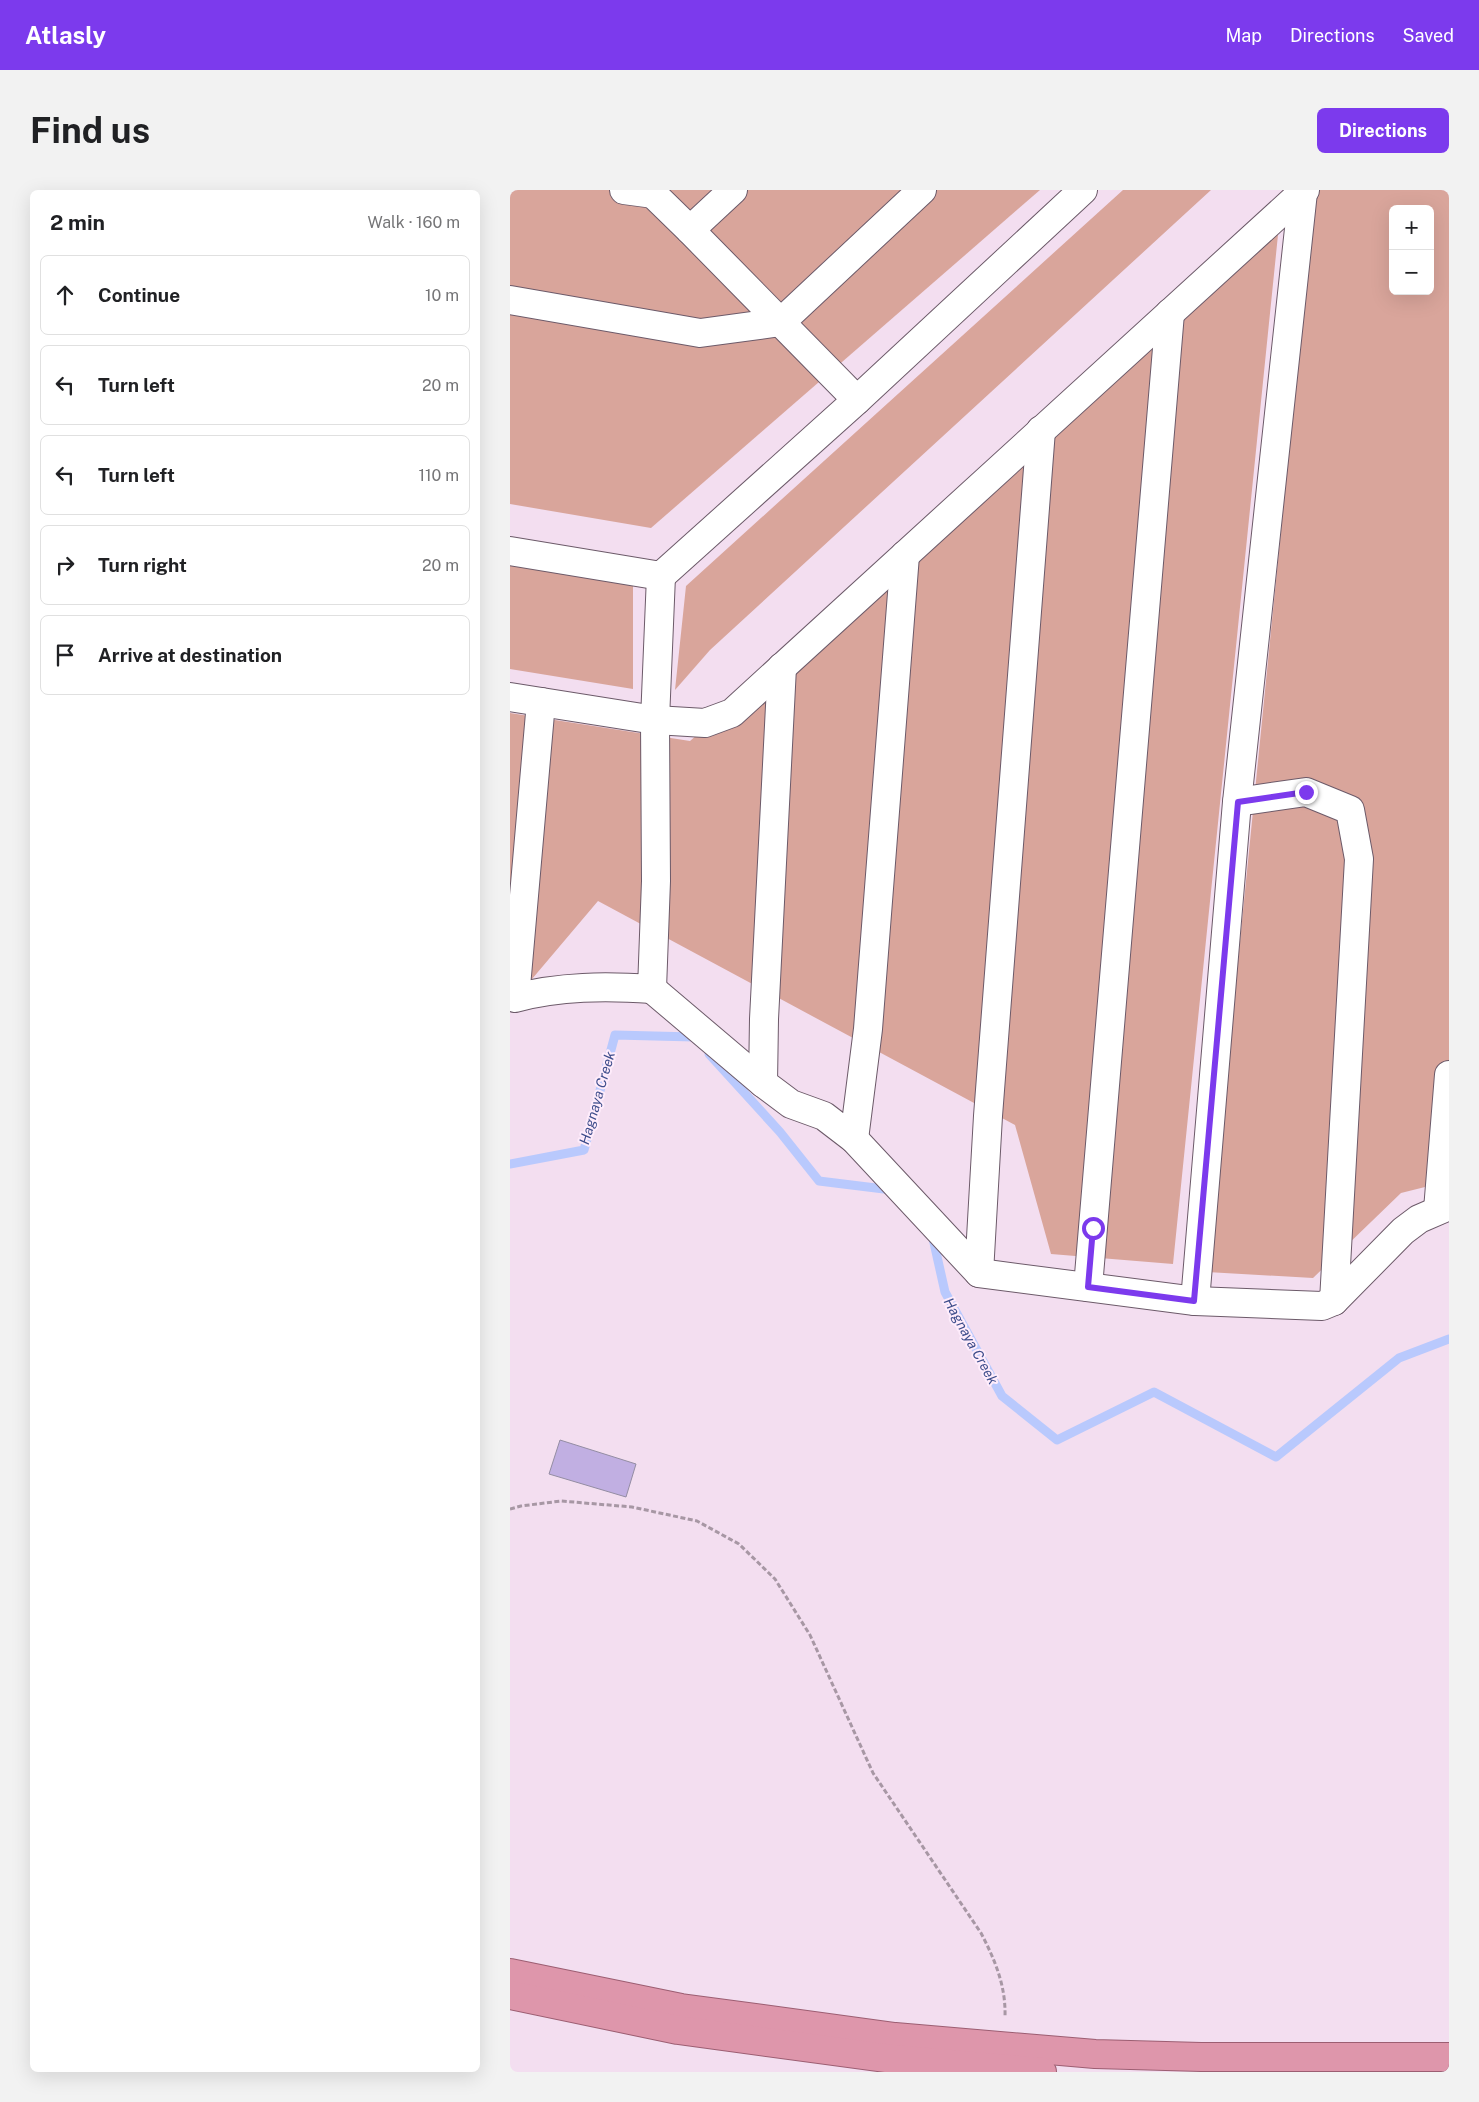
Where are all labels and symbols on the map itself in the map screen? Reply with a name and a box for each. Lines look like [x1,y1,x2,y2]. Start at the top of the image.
route end [1295,781,1318,804]
water label: Hagnaya Creek [576,1049,618,1146]
route start [1082,1217,1105,1240]
water label: Hagnaya Creek [941,1295,1002,1387]

